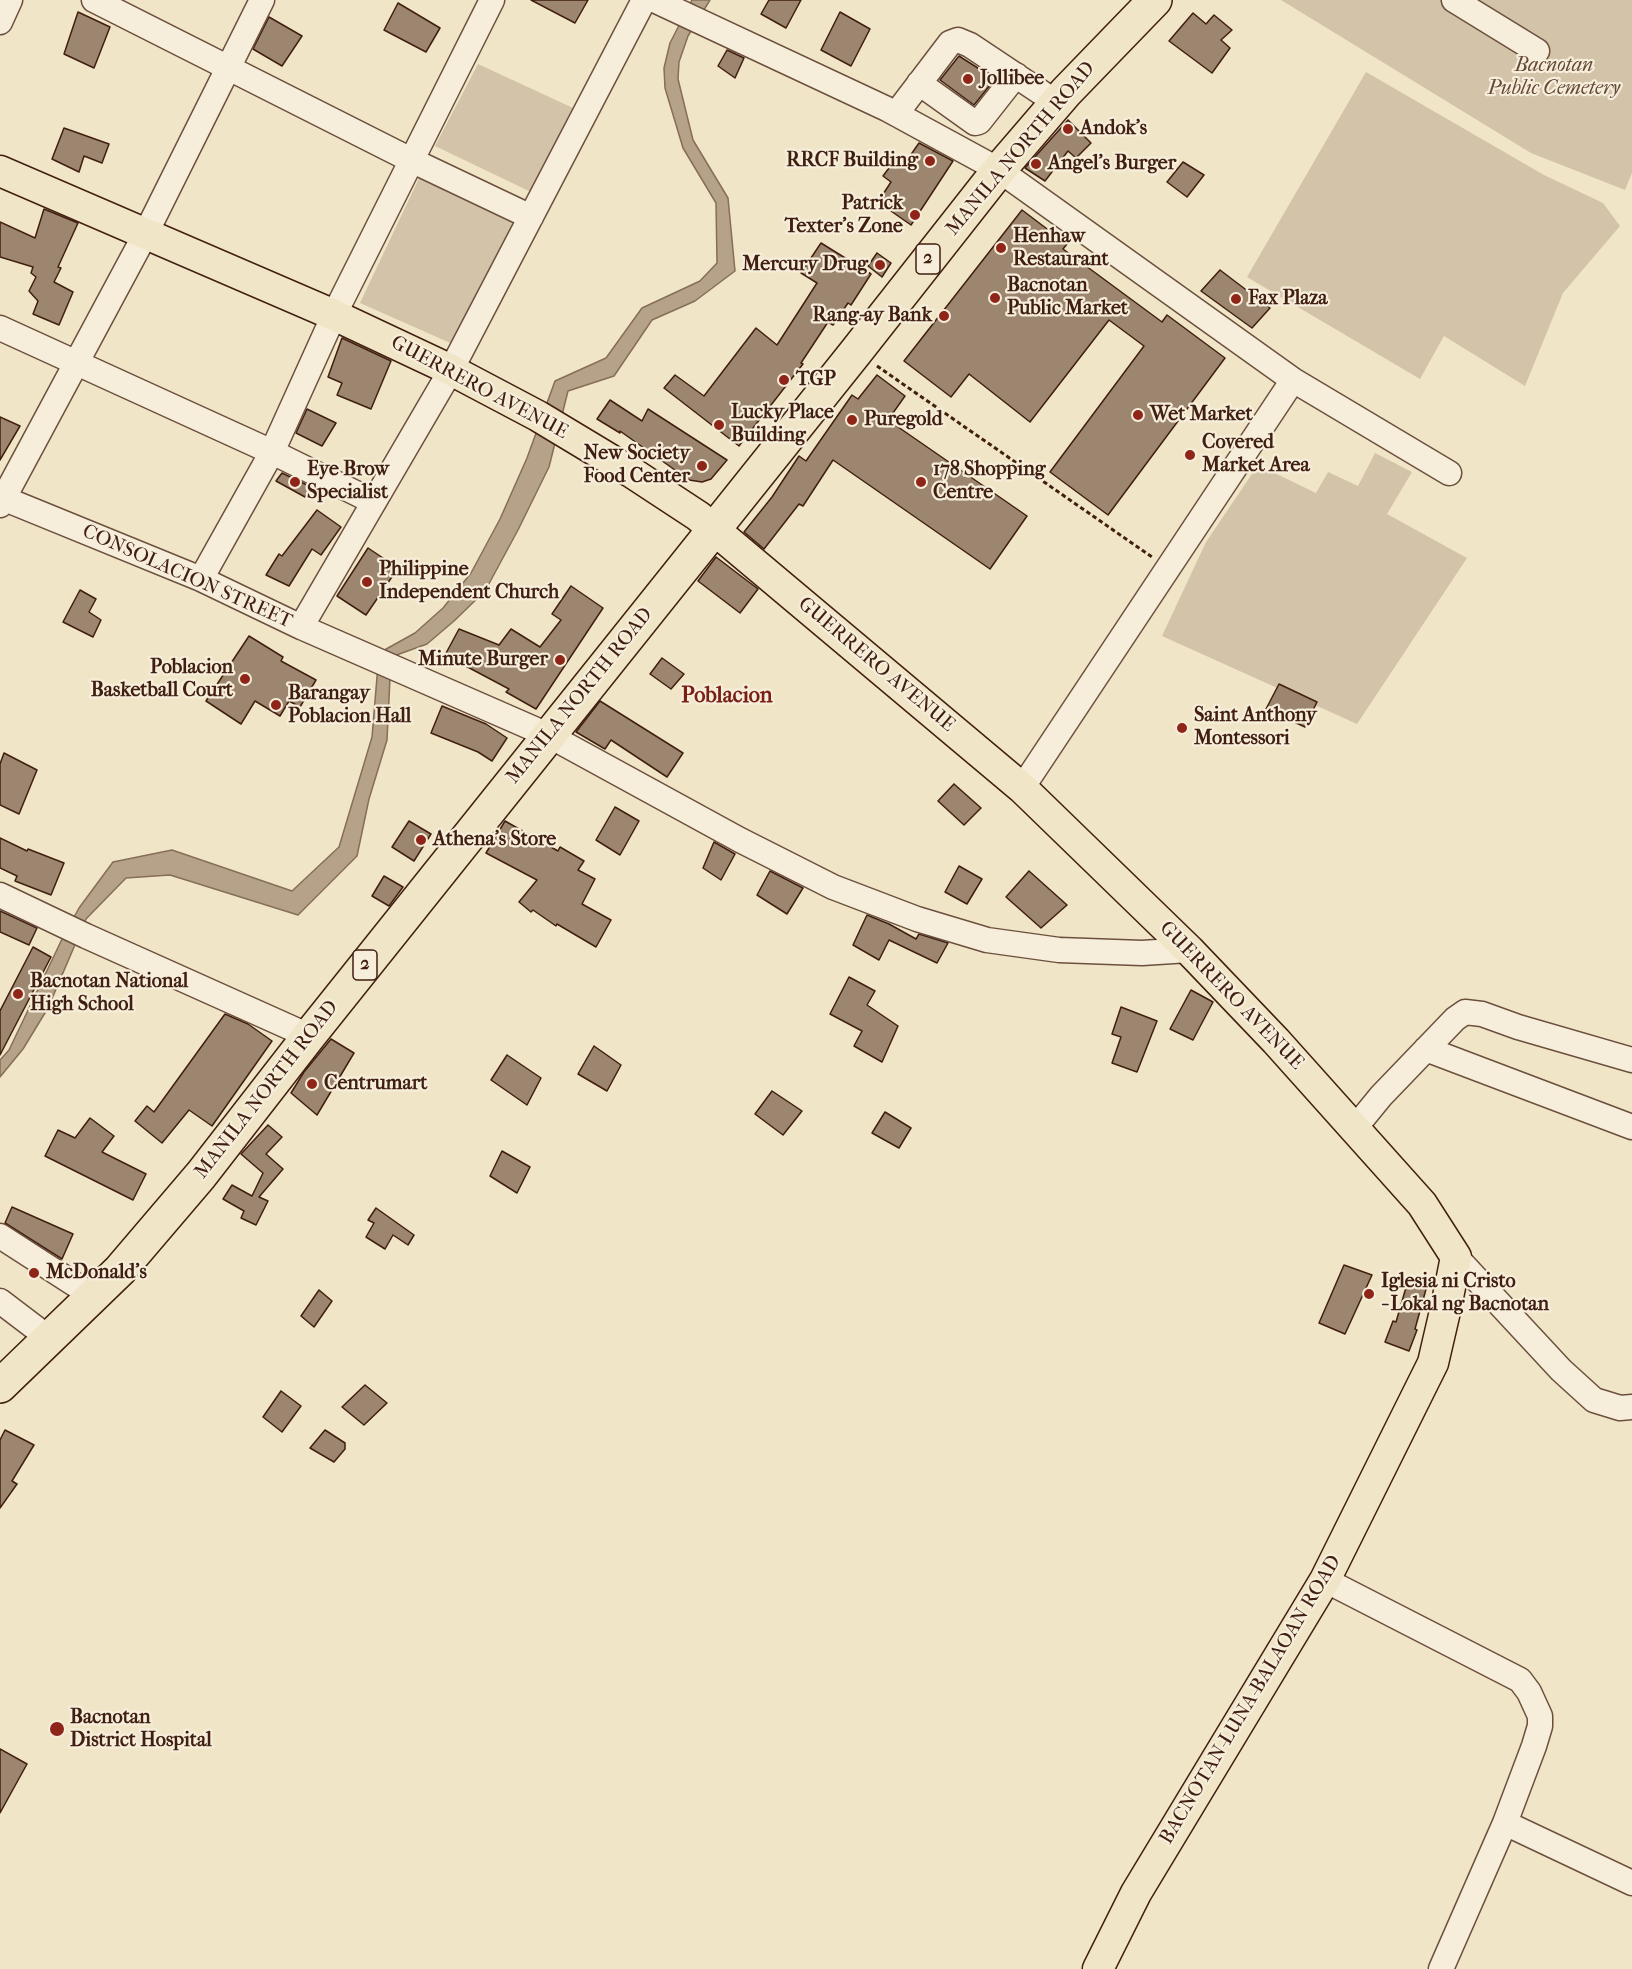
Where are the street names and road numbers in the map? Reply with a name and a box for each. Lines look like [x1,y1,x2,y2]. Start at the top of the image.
street label: MANILA NORTH ROAD [941,57,1101,241]
road number: 2 [916,244,940,274]
street label: GUERRERO AVENUE [386,331,572,445]
street label: CONSOLACION STREET [78,520,296,634]
street label: GUERRERO AVENUE [793,592,959,738]
street label: MANILA NORTH ROAD [502,603,658,789]
street label: GUERRERO AVENUE [1154,917,1308,1075]
road number: 2 [353,950,377,980]
street label: MANILA NORTH ROAD [190,996,344,1184]
street label: BACNOTAN-LUNA-BALAOAN ROAD [1155,1551,1347,1849]

